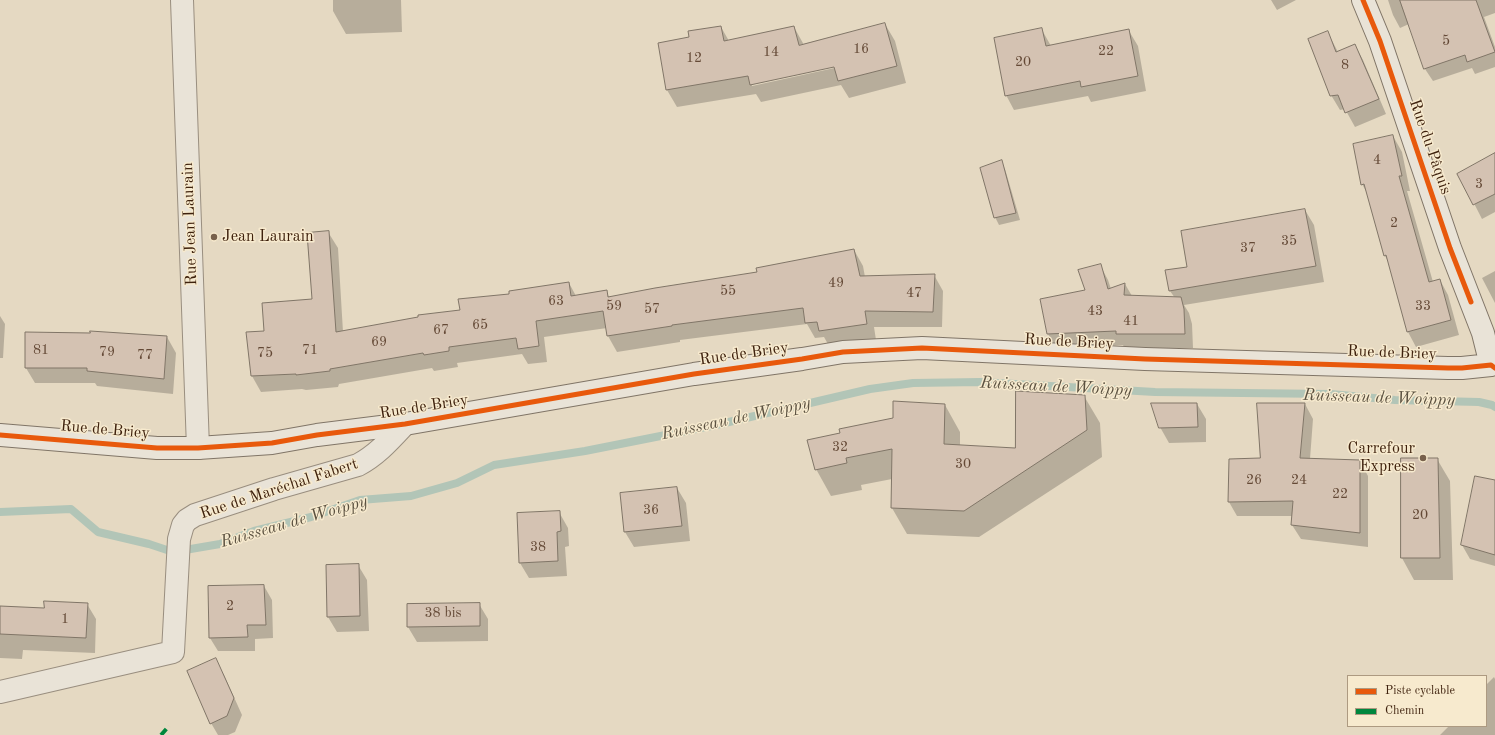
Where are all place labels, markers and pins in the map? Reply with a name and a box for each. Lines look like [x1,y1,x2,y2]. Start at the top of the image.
place label: Jean Laurain [222,227,314,247]
marker: Jean Laurain [209,232,219,242]
place label: Carrefour Express [1348,439,1415,477]
marker: Carrefour Express [1418,453,1428,463]

